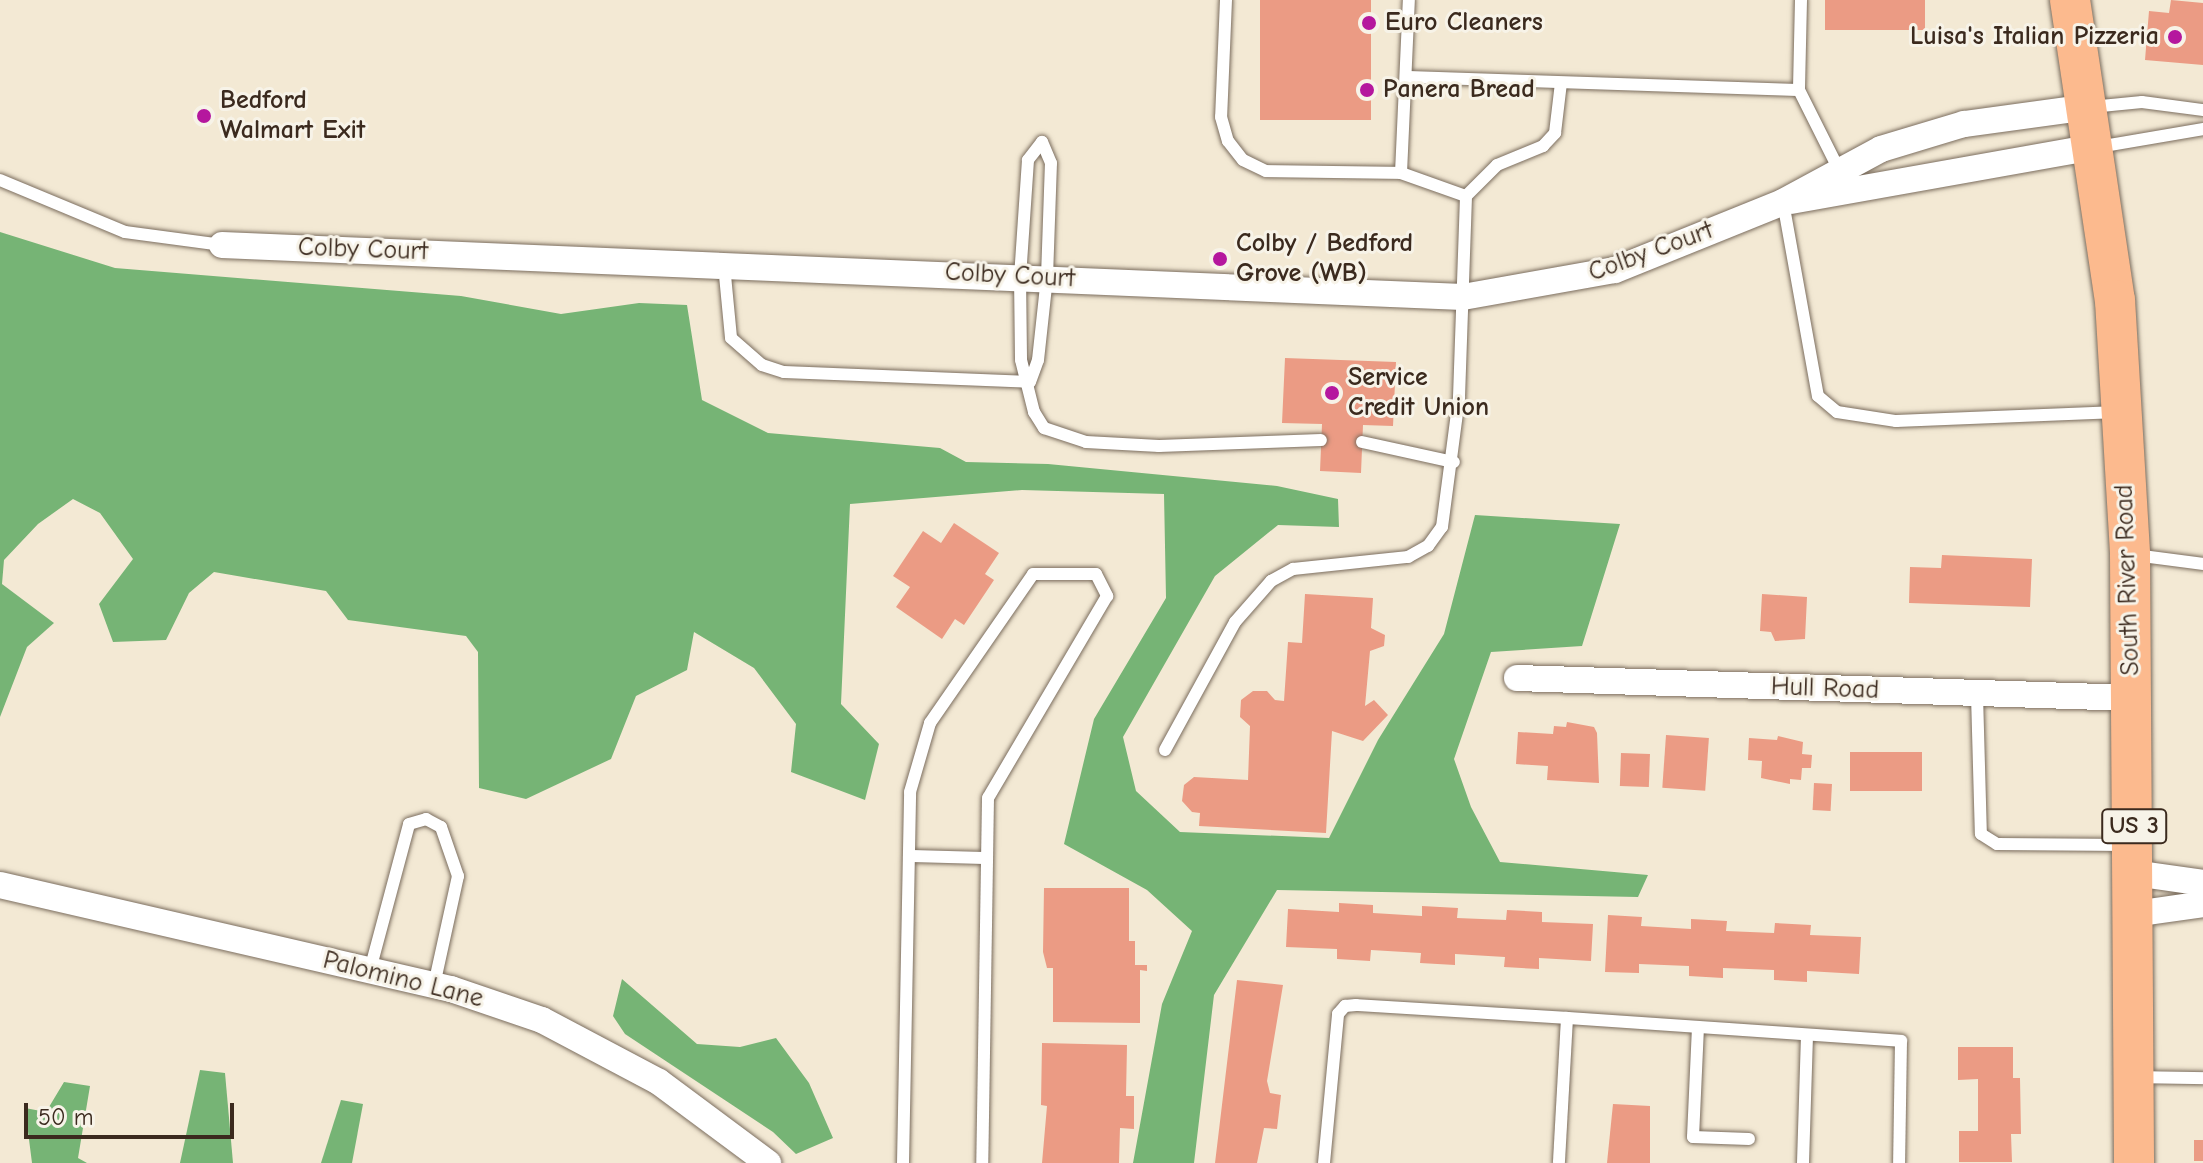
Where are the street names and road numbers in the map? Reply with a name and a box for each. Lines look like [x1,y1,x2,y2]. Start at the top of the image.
street label: Colby Court [1584,215,1718,289]
street label: Colby Court [297,232,429,268]
street label: Colby Court [944,257,1076,295]
street label: South River Road [2109,484,2147,676]
street label: Hull Road [1770,672,1880,706]
road number: US 3 [2100,806,2168,846]
street label: Palomino Lane [320,945,486,1015]

